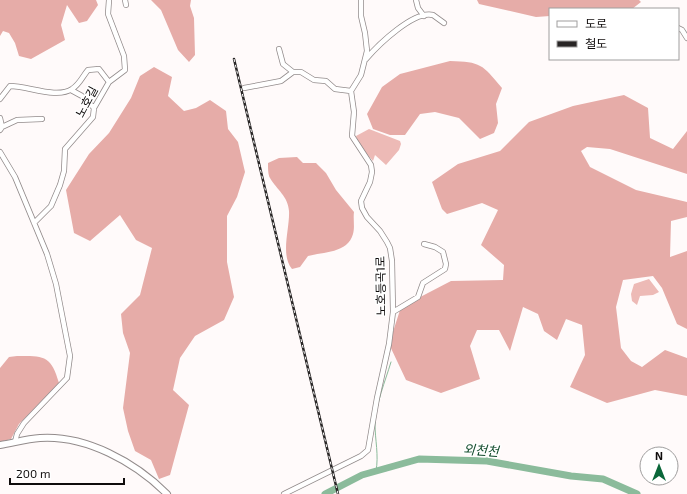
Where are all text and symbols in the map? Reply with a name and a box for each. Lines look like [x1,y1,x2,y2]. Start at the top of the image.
legend [549,8,679,60]
text: 도로 [585,16,607,30]
text: 철도 [585,36,607,50]
street label: 노호길 [72,84,100,119]
street label: 노호등곡1로 [372,256,388,316]
water label: 외천천 [463,441,500,459]
north arrow [639,446,679,486]
text: N [655,449,663,462]
scale bar [10,460,124,486]
text: 200 m [16,466,50,480]

